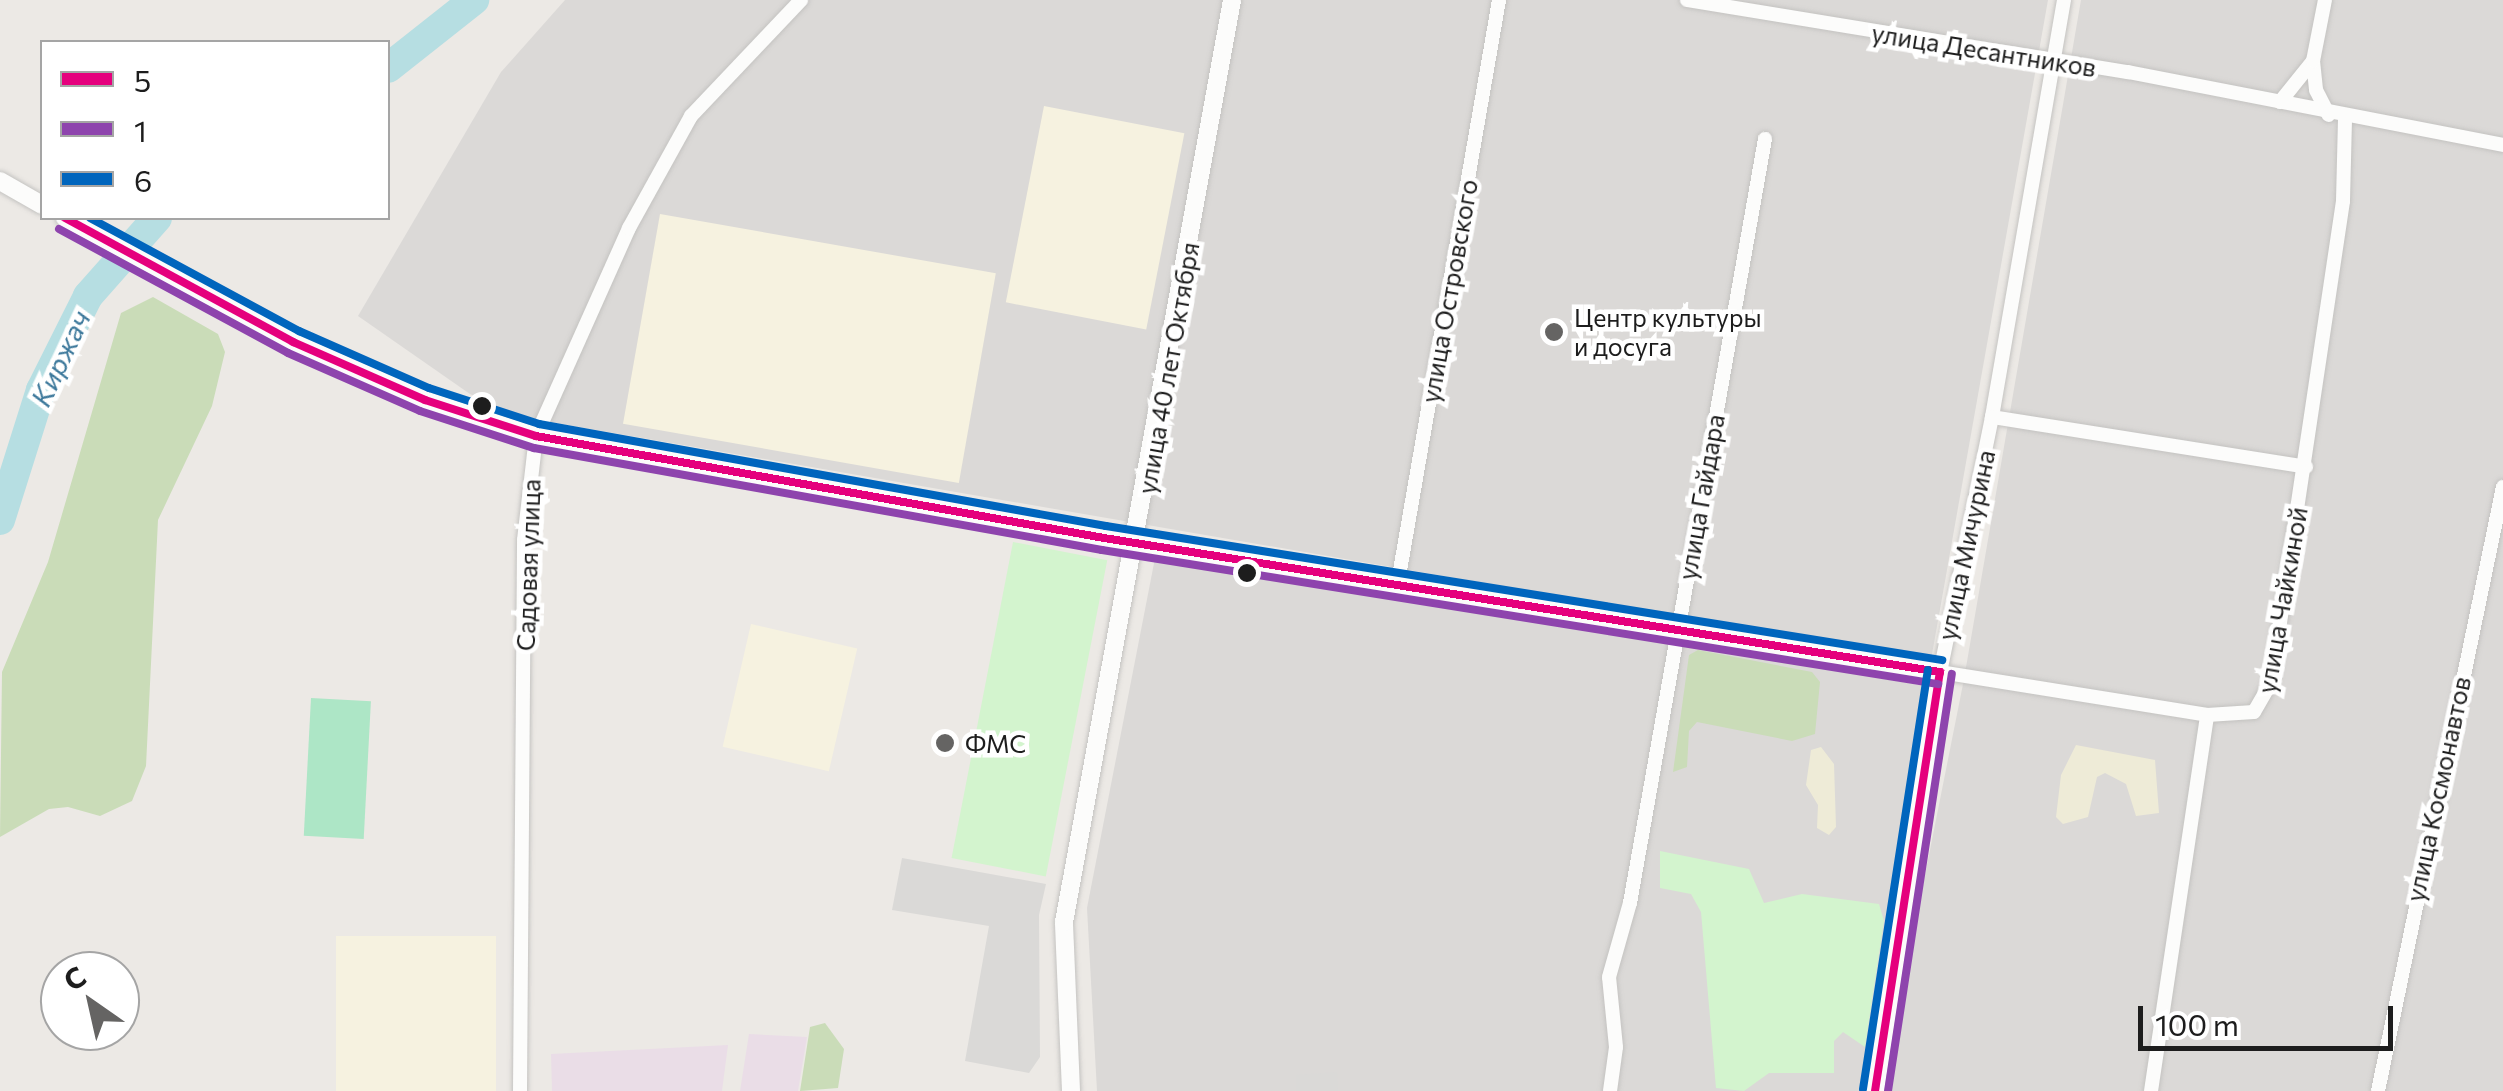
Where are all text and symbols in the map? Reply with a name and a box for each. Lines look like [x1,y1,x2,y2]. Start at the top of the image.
street label: улица Десантников [1870,17,2098,83]
legend [40,40,390,220]
text: 5 [134,61,151,98]
text: 1 [134,111,147,148]
text: 6 [134,161,152,198]
street label: улица Островского [1415,177,1483,405]
street label: улица 40 лет Октября [1131,240,1205,496]
place label: Центр культуры и досуга [1574,303,1762,362]
water label: Киржач [23,305,97,411]
marker: Центр культуры и досуга [1543,321,1565,343]
unlabelled marker [472,396,492,416]
street label: улица Гайдара [1672,412,1730,582]
street label: улица Мичурина [1931,447,2001,643]
street label: Садовая улица [510,478,546,652]
street label: улица Чайкиной [2251,505,2313,695]
unlabelled marker [1237,563,1257,583]
street label: улица Космонавтов [2399,674,2477,904]
place label: ФМС [965,728,1026,758]
marker: ФМС [934,732,956,754]
north arrow [40,951,140,1051]
text: С [57,958,92,997]
scale bar [2143,986,2398,1048]
text: 100 m [2155,1005,2239,1042]

